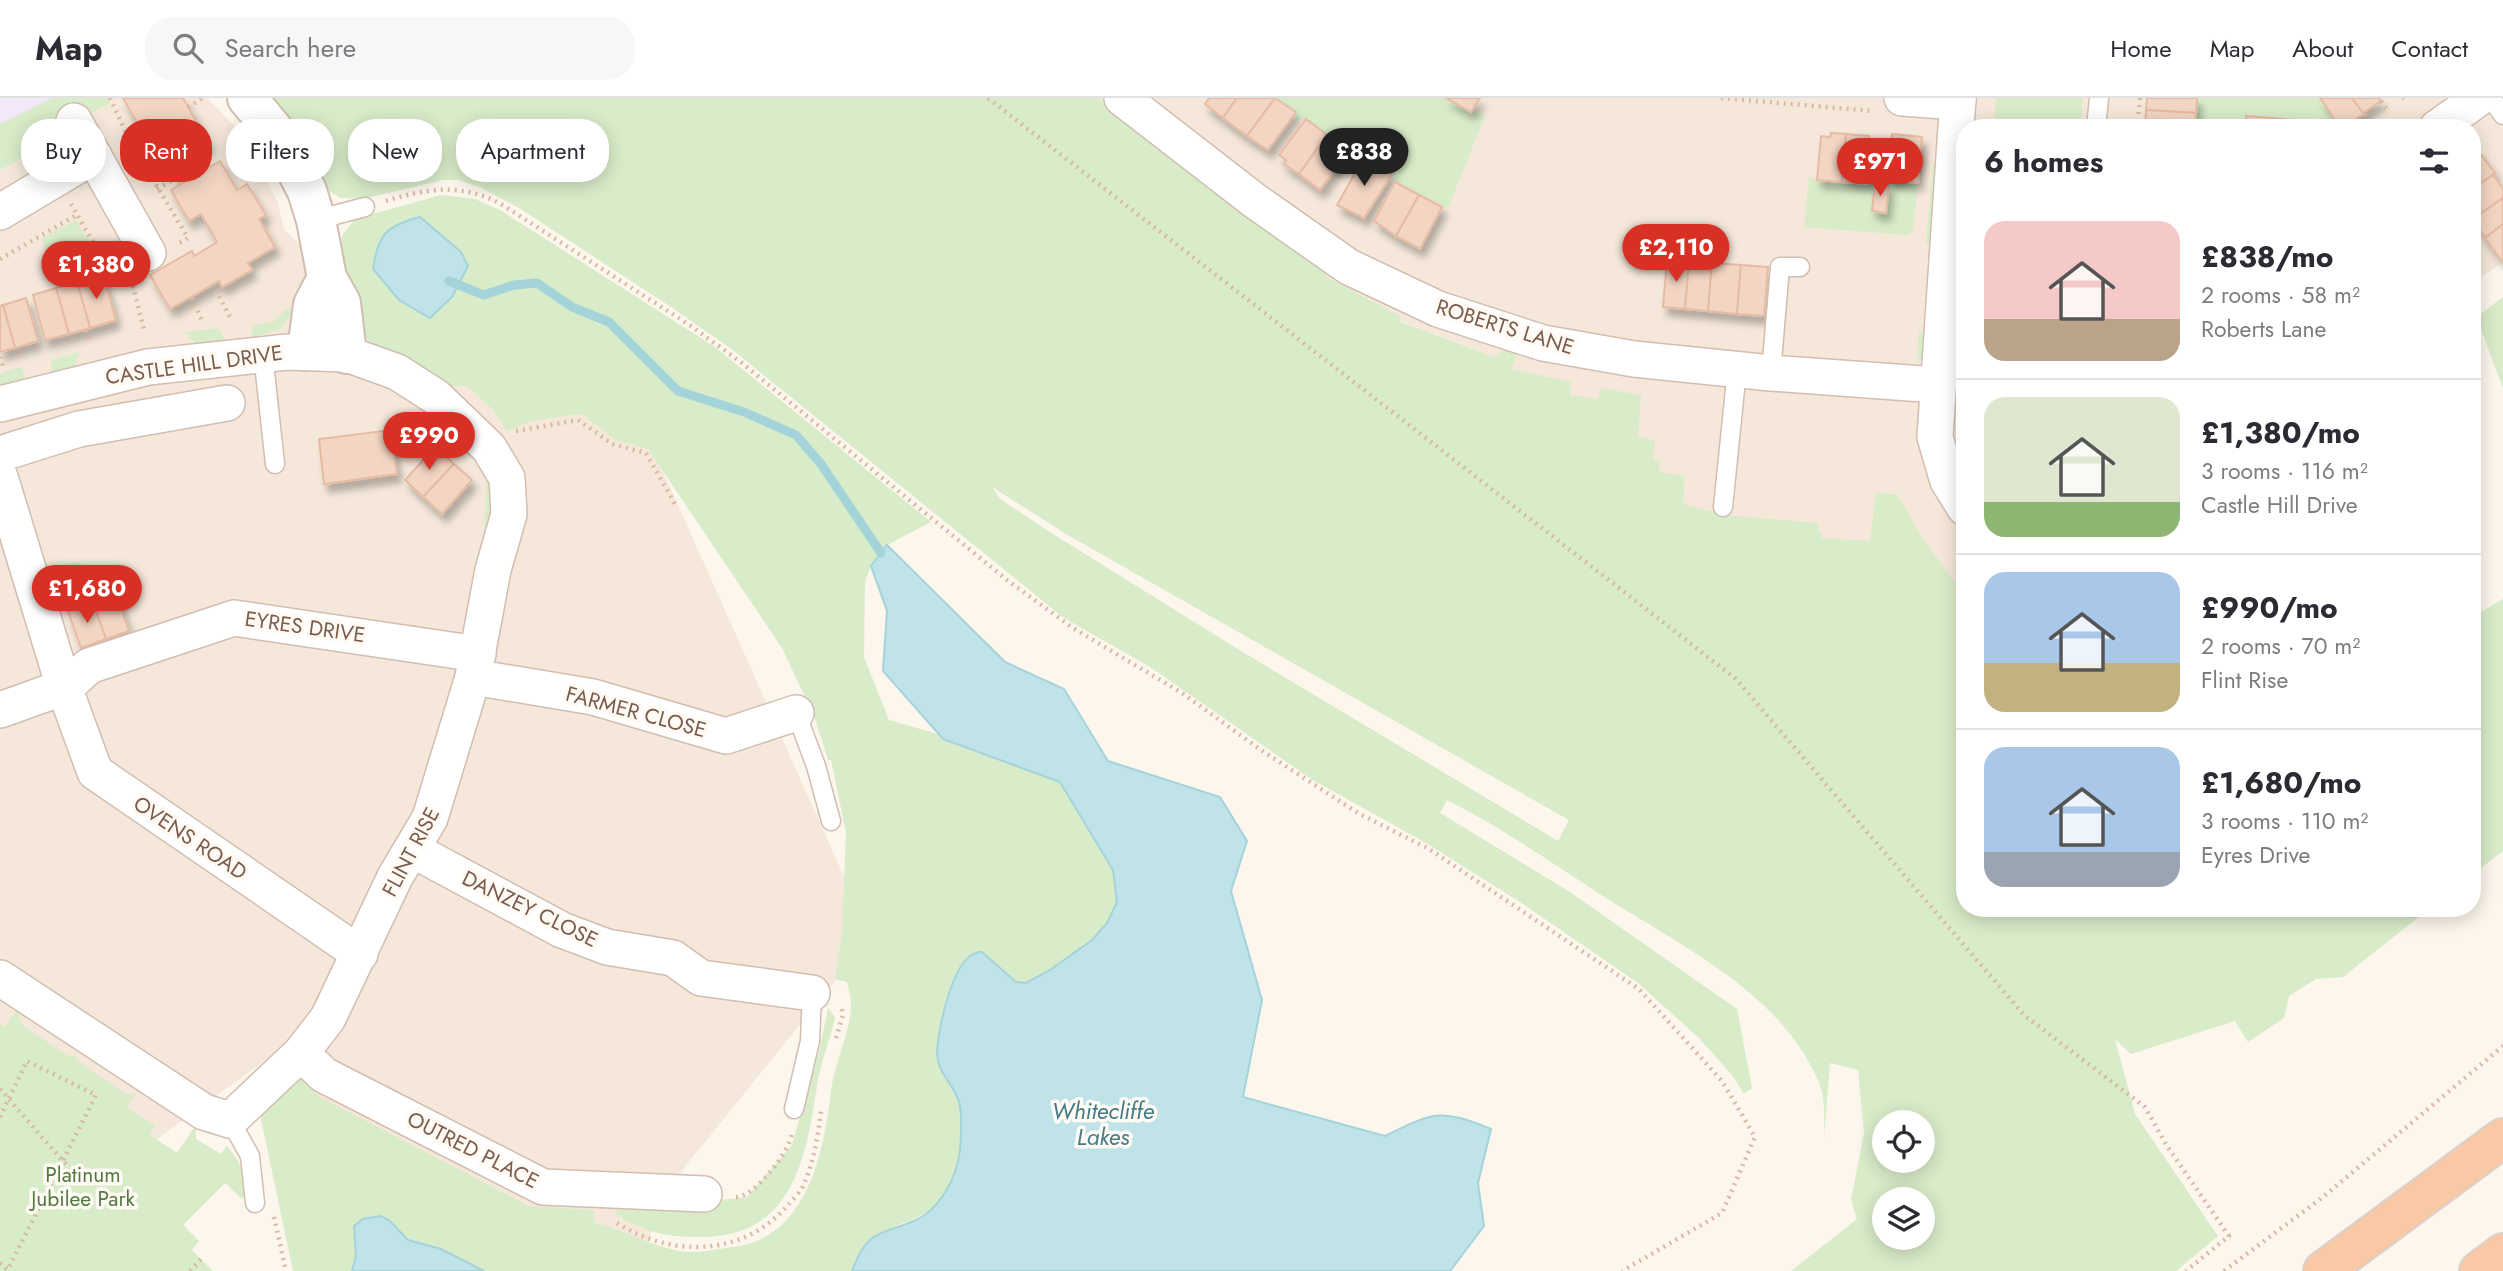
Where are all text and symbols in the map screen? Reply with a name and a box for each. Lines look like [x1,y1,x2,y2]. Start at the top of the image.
search box [145,17,635,80]
text: Map [35,25,103,72]
icon: search [169,29,207,67]
text: Search here [225,29,356,67]
text: Home [2110,31,2172,66]
text: Map [2210,31,2254,66]
text: About [2292,31,2353,66]
text: Contact [2391,31,2468,66]
chip: Buy [21,119,106,182]
chip: Rent [120,119,212,182]
chip: Filters [226,119,334,182]
chip: New [348,119,442,182]
chip: Apartment [456,119,609,182]
pin: £838 [1323,129,1405,188]
text: £838 [1335,134,1393,168]
pin: £971 [1839,139,1921,198]
text: 6 homes [1984,140,2103,183]
icon: filters [2415,142,2453,180]
text: £971 [1853,144,1907,178]
pin: £2,110 [1619,225,1733,284]
text: £2,110 [1638,230,1714,264]
text: £838/mo [2201,235,2334,278]
pin: £1,380 [39,242,153,301]
text: £1,380 [57,247,135,281]
icon: home [2040,249,2124,333]
text: 2 rooms · 58 m² [2201,278,2360,312]
street label: ROBERTS LANE [1432,292,1578,362]
text: Roberts Lane [2201,312,2326,346]
street label: CASTLE HILL DRIVE [104,338,284,392]
text: £1,380/mo [2201,411,2360,454]
pin: £990 [388,412,470,472]
text: £990 [399,418,459,452]
icon: home [2040,425,2124,509]
text: 3 rooms · 116 m² [2201,454,2368,488]
text: Castle Hill Drive [2201,488,2358,522]
pin: £1,680 [30,566,144,625]
text: £1,680 [48,571,126,605]
text: £990/mo [2201,586,2338,629]
icon: home [2040,600,2124,684]
street label: EYRES DRIVE [243,604,367,650]
text: 2 rooms · 70 m² [2201,629,2360,663]
text: Flint Rise [2201,663,2288,697]
street label: FARMER CLOSE [563,679,709,745]
text: £1,680/mo [2201,761,2362,804]
icon: home [2040,775,2124,859]
street label: OVENS ROAD [127,789,253,887]
street label: FLINT RISE [375,802,447,902]
text: 3 rooms · 110 m² [2201,804,2368,838]
text: Eyres Drive [2201,838,2310,872]
street label: DANZEY CLOSE [457,863,603,955]
water label: Whitecliffe Lakes [1052,1094,1155,1154]
street label: OUTRED PLACE [402,1104,544,1196]
map controls [1872,1110,1935,1250]
button: locate [1872,1110,1935,1173]
park label: Platinum Jubilee Park [28,1160,136,1214]
button: layers [1872,1187,1935,1250]

